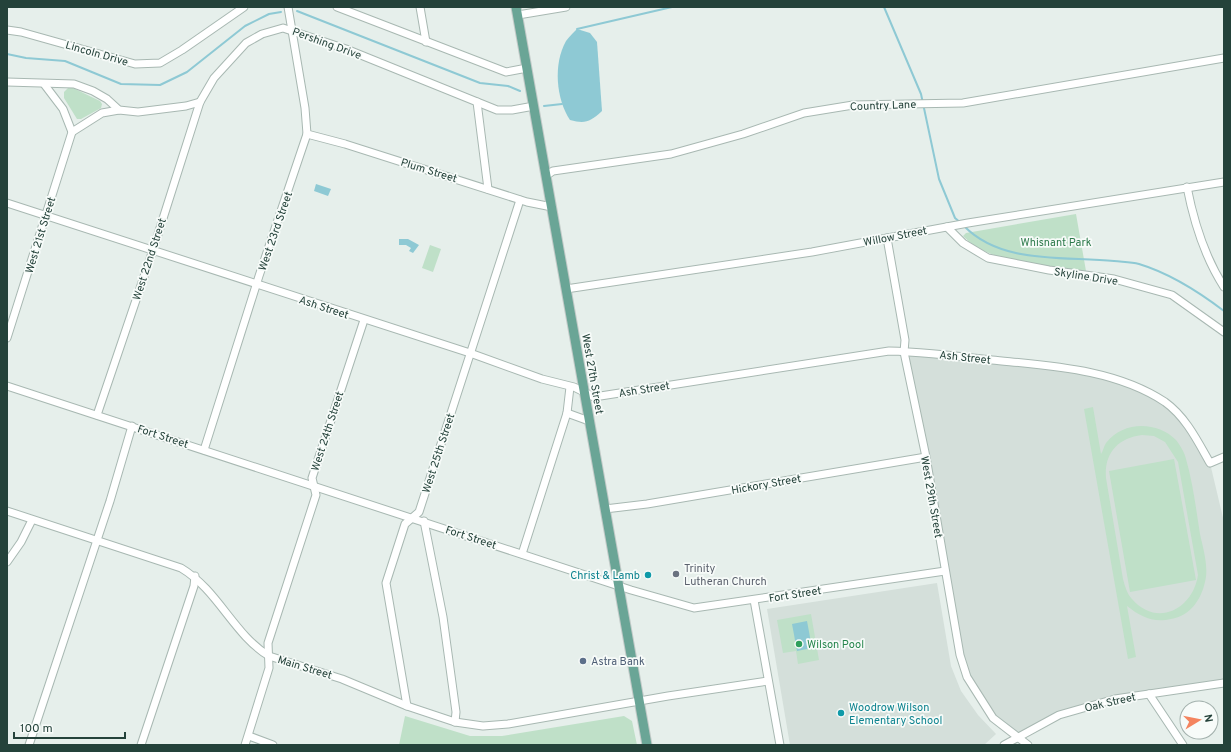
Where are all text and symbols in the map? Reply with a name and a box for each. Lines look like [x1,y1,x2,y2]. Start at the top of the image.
street label: Pershing Drive [290,25,363,63]
street label: Lincoln Drive [64,38,130,70]
street label: Country Lane [850,98,917,114]
street label: Plum Street [399,156,459,186]
street label: West 23rd Street [256,190,296,273]
street label: West 21st Street [23,195,59,275]
street label: West 22nd Street [130,216,170,302]
street label: Willow Street [862,224,928,250]
park label: Whisnant Park [1020,236,1092,250]
street label: Skyline Drive [1053,265,1119,289]
street label: Ash Street [297,293,350,323]
street label: West 27th Street [578,333,606,416]
street label: Ash Street [938,348,991,368]
street label: Ash Street [618,379,671,401]
street label: West 24th Street [308,390,347,473]
street label: West 25th Street [419,412,458,495]
street label: Fort Street [135,422,190,452]
street label: West 29th Street [917,455,945,539]
street label: Hickory Street [730,472,802,498]
street label: Fort Street [443,523,498,553]
place label: Trinity Lutheran Church [684,562,767,589]
place label: Christ & Lamb [570,569,640,583]
marker: Trinity Lutheran Church [671,569,681,579]
marker: Christ & Lamb [643,570,653,580]
street label: Fort Street [768,584,822,606]
place label: Wilson Pool [807,638,864,652]
marker: Wilson Pool [794,639,804,649]
street label: Main Street [276,653,334,683]
place label: Astra Bank [591,655,645,669]
marker: Astra Bank [578,656,588,666]
street label: Oak Street [1083,690,1137,716]
north arrow [1179,700,1219,740]
place label: Woodrow Wilson Elementary School [849,701,942,728]
marker: Woodrow Wilson Elementary School [836,708,846,718]
text: N [1200,713,1215,724]
scale bar [14,714,125,740]
text: 100 m [20,721,53,737]

